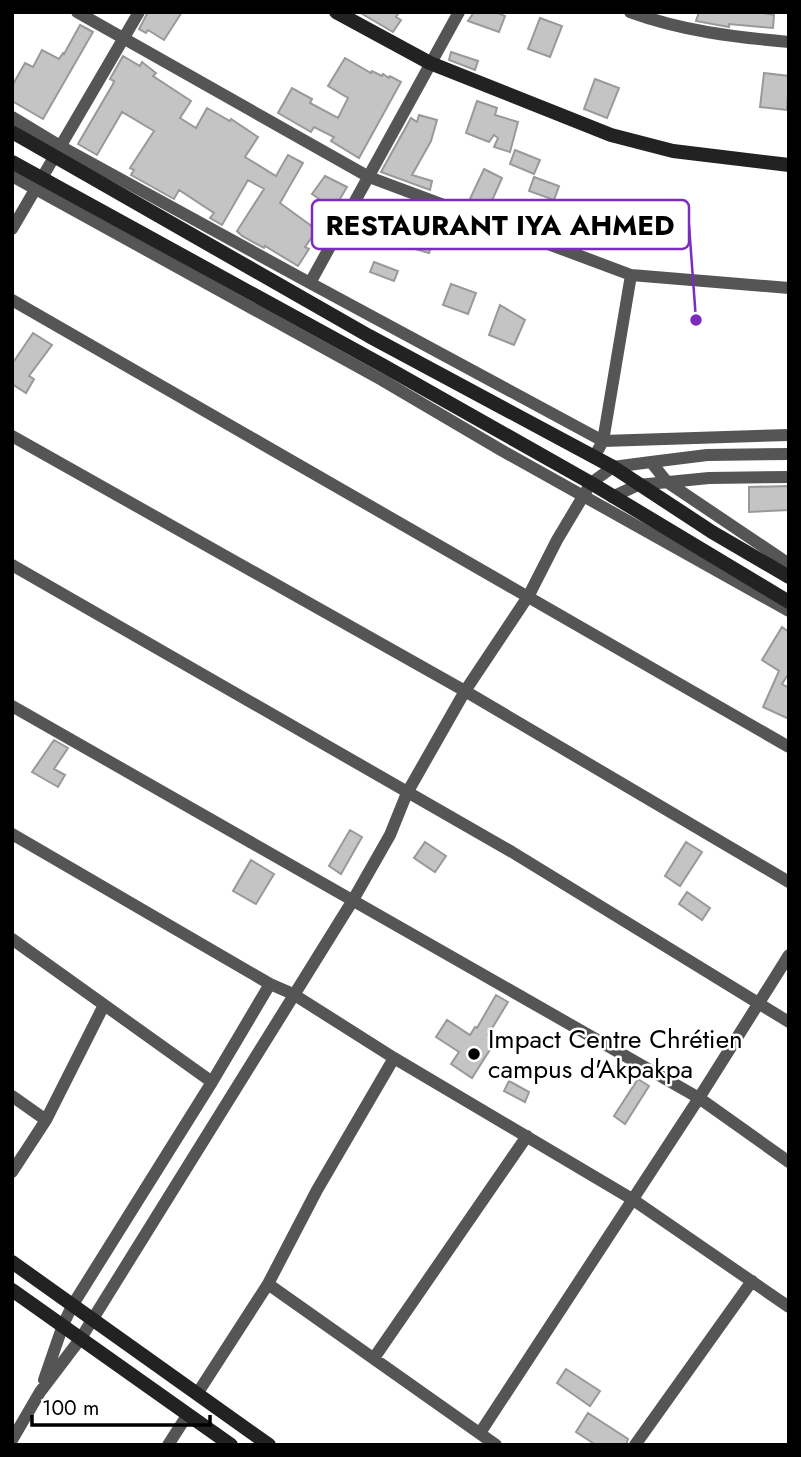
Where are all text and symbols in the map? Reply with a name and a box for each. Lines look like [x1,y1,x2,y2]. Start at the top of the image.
callout: RESTAURANT IYA AHMED [312,200,689,249]
text: RESTAURANT IYA AHMED [325,205,675,246]
place label: Impact Centre Chrétien campus d'Akpakpa [488,1020,743,1088]
marker: Impact Centre Chrétien campus d'Akpakpa [466,1046,482,1062]
scale bar [32,1384,210,1428]
text: 100 m [42,1393,99,1423]

